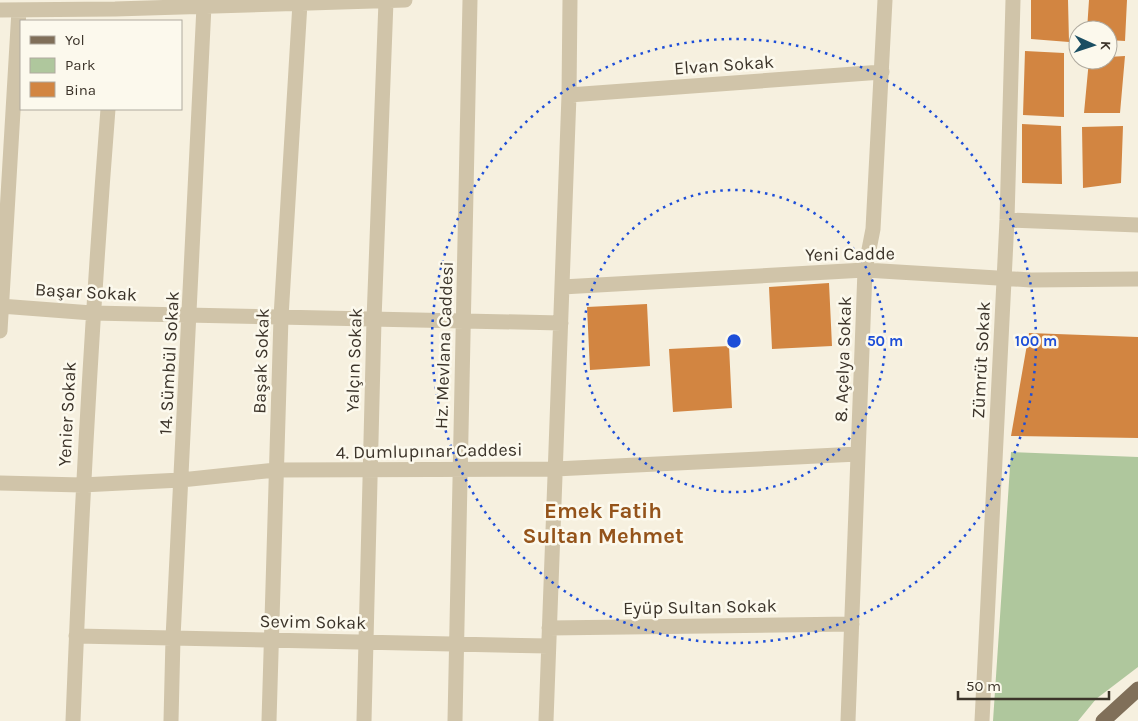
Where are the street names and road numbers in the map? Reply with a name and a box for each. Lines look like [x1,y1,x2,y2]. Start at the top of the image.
street label: Elvan Sokak [673,51,775,79]
street label: Yeni Cadde [805,242,895,266]
street label: Hz. Mevlana Caddesi [430,261,458,429]
street label: Başar Sokak [34,278,138,306]
street label: 14. Sümbül Sokak [154,291,184,435]
street label: 8. Açelya Sokak [830,296,856,422]
street label: Zümrüt Sokak [967,301,995,419]
street label: Yalçın Sokak [341,307,367,413]
street label: Başak Sokak [248,308,274,414]
street label: Yenier Sokak [53,361,81,467]
street label: 4. Dumlupınar Caddesi [335,438,523,464]
street label: Eyüp Sultan Sokak [623,595,777,619]
street label: Sevim Sokak [260,610,366,634]

